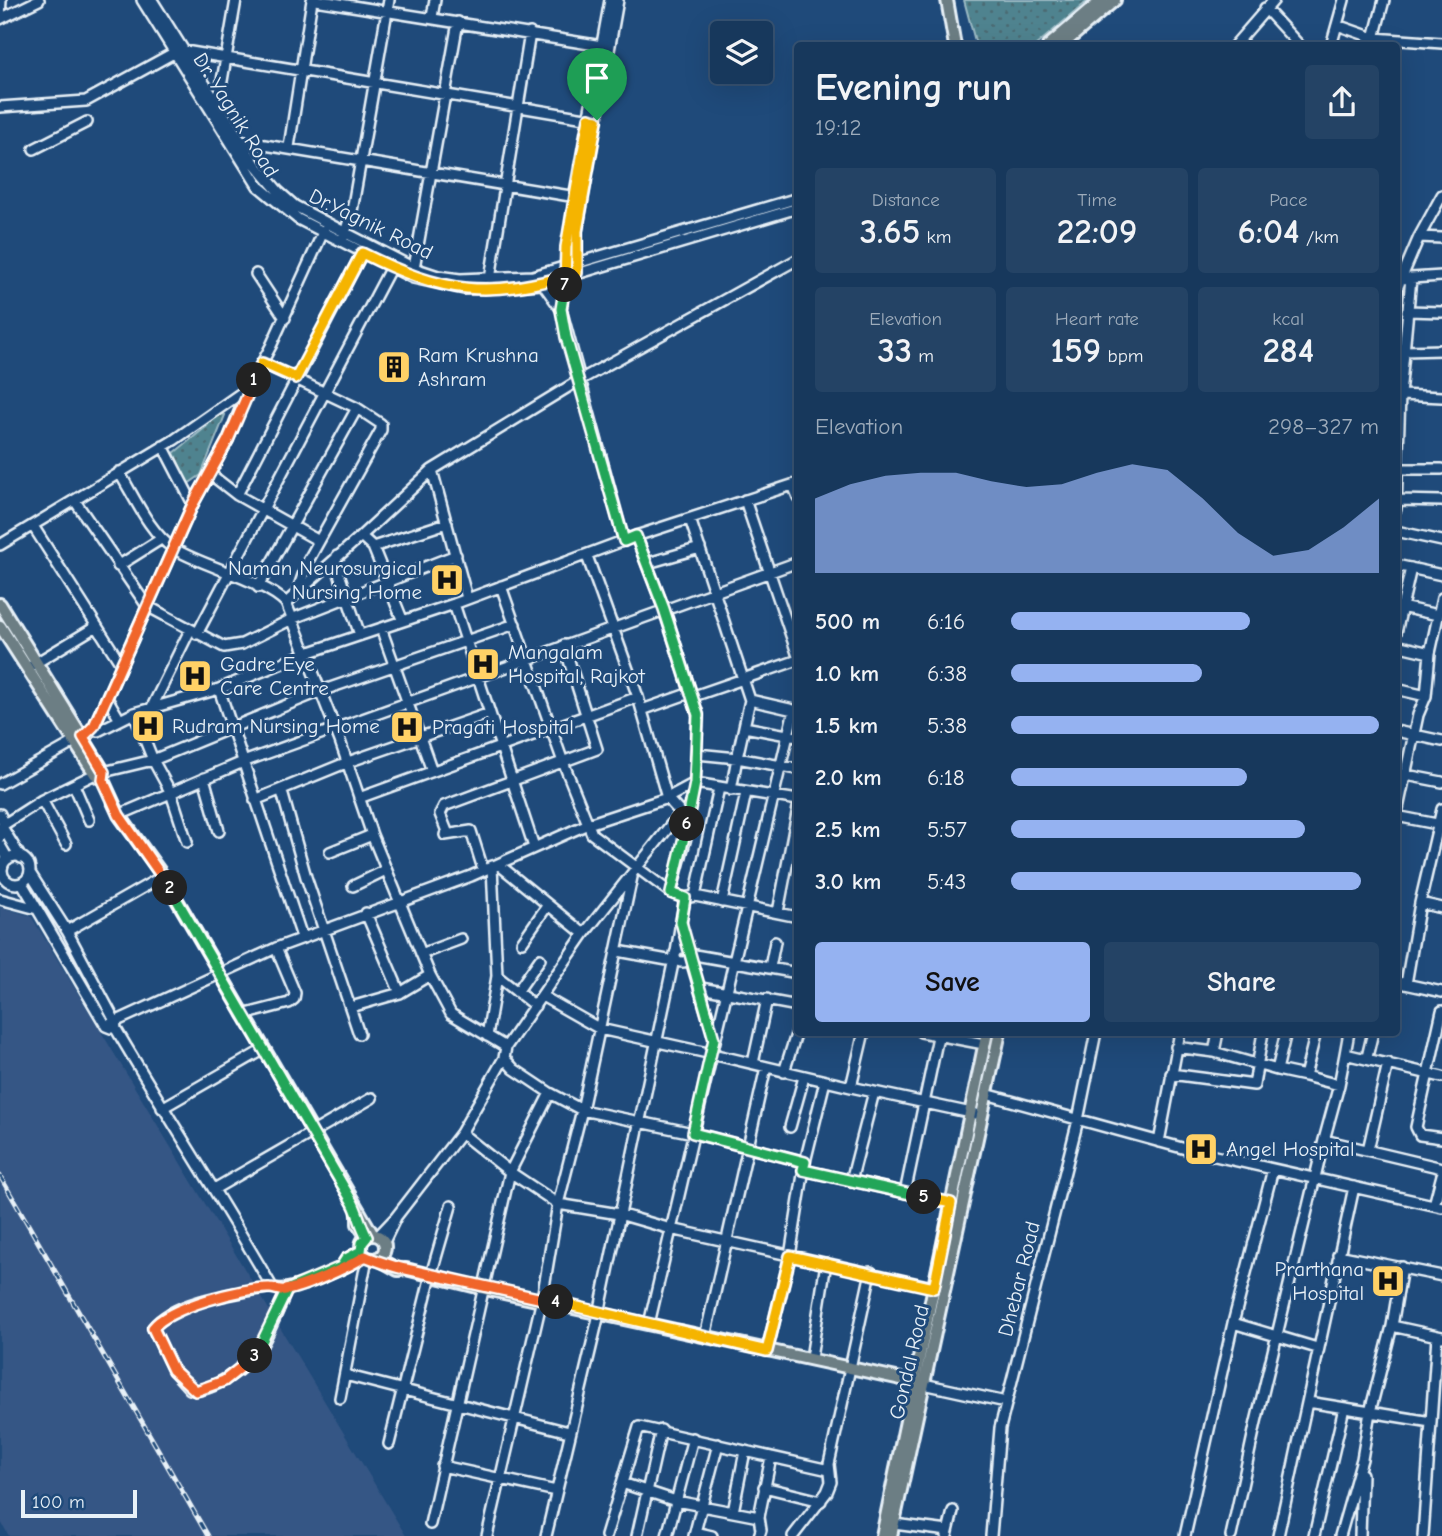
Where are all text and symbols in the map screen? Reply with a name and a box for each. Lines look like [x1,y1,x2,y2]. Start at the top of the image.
map controls [710,21,773,84]
button: layers [710,21,773,84]
pin [567,48,627,120]
street label: Dr. Yagnik Road [188,49,284,181]
icon: arrive [578,59,616,97]
button: share [1305,65,1379,139]
text: Evening run [815,66,1012,110]
text: 19:12 [815,114,862,141]
street label: Dr.Yagnik Road [305,184,437,264]
text: Distance [872,189,940,211]
text: Time [1077,189,1117,211]
text: Pace [1269,189,1307,211]
text: 3.65 [860,211,920,252]
text: 22:09 [1057,211,1137,252]
text: 6:04 [1238,211,1300,252]
text: km [920,226,952,248]
text: /km [1300,226,1339,248]
pin: 7 [548,268,582,302]
text: 7 [560,273,569,295]
text: Elevation [869,308,942,330]
text: Heart rate [1055,308,1139,330]
text: kcal [1272,308,1304,330]
text: 33 [877,330,912,371]
text: 159 [1051,330,1101,371]
text: 284 [1262,330,1314,371]
place label: Ram Krushna Ashram [418,343,539,391]
text: m [912,345,934,367]
text: bpm [1101,345,1143,367]
building icon: Ram Krushna Ashram [375,348,413,386]
pin: 1 [236,362,272,398]
text: 1 [250,368,257,390]
text: Elevation [815,413,903,440]
text: 298–327 m [1268,413,1379,440]
place label: Naman Neurosurgical Nursing Home [228,556,422,604]
hospital icon: Naman Neurosurgical Nursing Home [428,561,466,599]
text: 500 m [815,608,880,635]
text: 6:16 [927,608,965,635]
place label: Mangalam Hospital, Rajkot [508,640,646,688]
hospital icon: Mangalam Hospital, Rajkot [464,645,502,683]
place label: Gadre Eye Care Centre [220,652,329,700]
hospital icon: Gadre Eye Care Centre [176,657,214,695]
text: 1.0 km [815,660,879,687]
text: 6:38 [927,660,967,687]
hospital icon: Rudram Nursing Home [129,707,167,745]
hospital icon: Pragati Hospital [388,708,426,746]
text: 1.5 km [815,712,878,739]
text: 5:38 [927,712,967,739]
place label: Rudram Nursing Home [172,714,380,738]
place label: Pragati Hospital [432,715,574,739]
text: 2.0 km [815,764,881,791]
text: 6:18 [927,764,965,791]
pin: 6 [670,806,704,842]
text: 6 [682,812,691,834]
text: 2.5 km [815,816,881,843]
text: 5:57 [927,816,967,843]
text: 3.0 km [815,868,881,895]
text: 5:43 [927,868,966,895]
pin: 2 [152,870,188,906]
text: 2 [165,876,174,898]
button: Save [815,942,1090,1022]
button: Share [1104,942,1379,1022]
hospital icon: Angel Hospital [1182,1130,1220,1168]
place label: Angel Hospital [1226,1137,1355,1161]
pin: 5 [906,1180,942,1214]
text: 5 [918,1185,929,1207]
street label: Dhebar Road [993,1219,1045,1339]
place label: Prarthana Hospital [1275,1257,1364,1305]
hospital icon: Prarthana Hospital [1369,1262,1407,1300]
pin: 4 [538,1284,574,1320]
text: 4 [551,1290,560,1312]
street label: Gondal Road [884,1302,934,1422]
pin: 3 [238,1338,272,1374]
text: 3 [250,1344,259,1366]
scale bar [21,1487,136,1519]
text: 100 m [32,1491,85,1513]

